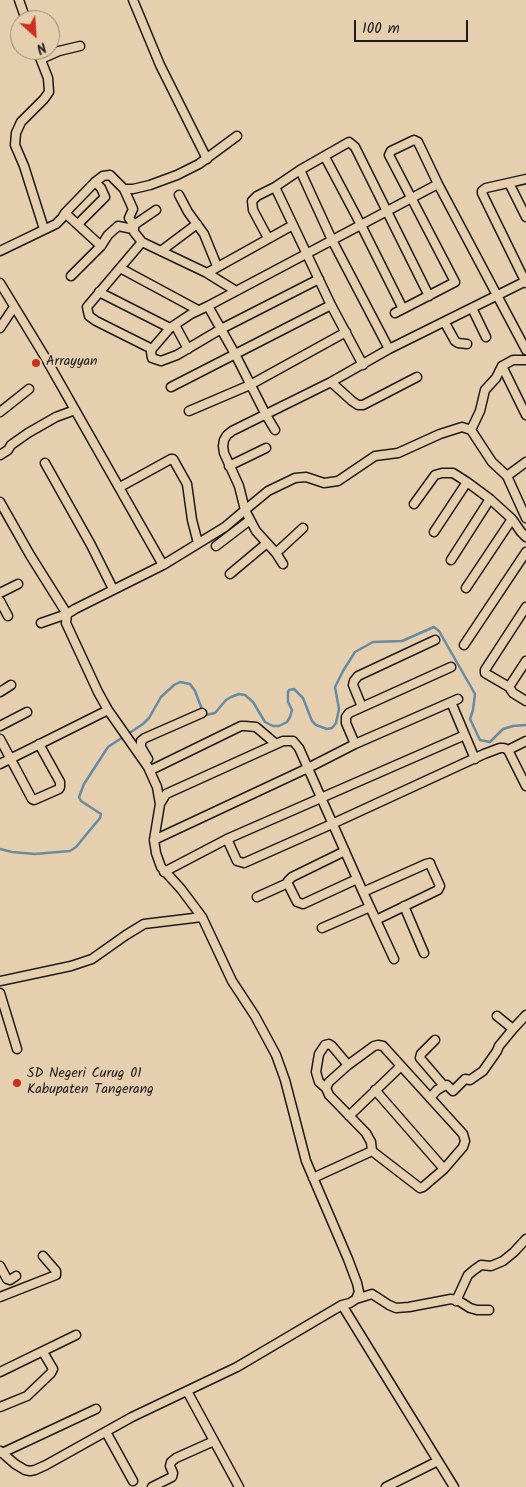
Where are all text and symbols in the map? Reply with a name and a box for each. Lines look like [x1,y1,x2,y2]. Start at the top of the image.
north arrow [10,10,60,60]
scale bar [356,10,470,42]
text: 100 m [362,17,400,41]
text: N [32,36,50,59]
place label: Arrayyan [46,355,98,371]
marker: Arrayyan [30,357,42,369]
place label: SD Negeri Curug 01 Kabupaten Tangerang [27,1067,154,1100]
marker: SD Negeri Curug 01 Kabupaten Tangerang [11,1077,23,1089]

